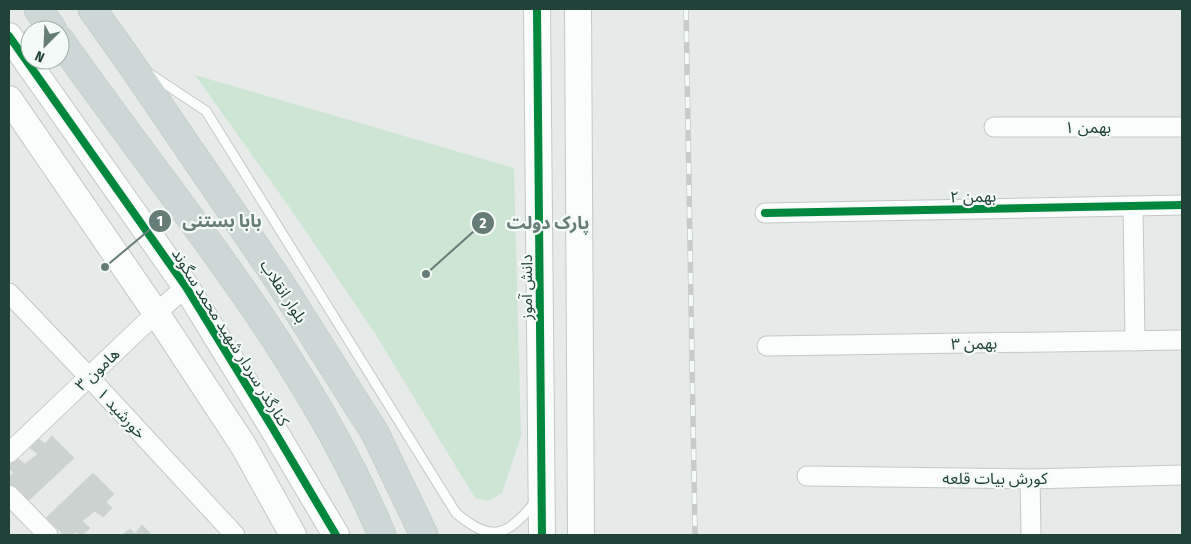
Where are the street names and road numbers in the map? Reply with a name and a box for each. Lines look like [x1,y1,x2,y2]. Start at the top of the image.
street label: بهمن ۱ [1065,118,1111,137]
street label: بهمن ۲ [950,187,996,206]
street label: کنارگذر سردار شهید محمد سگوند [168,245,293,430]
street label: دانش آموز [517,254,536,321]
street label: بلوار انقلاب [256,256,311,326]
street label: بهمن ۳ [951,334,997,353]
street label: هامون ۳ [71,344,123,395]
street label: خورشید ۱ [93,384,150,443]
street label: کورش بیات قلعه [942,469,1048,488]

